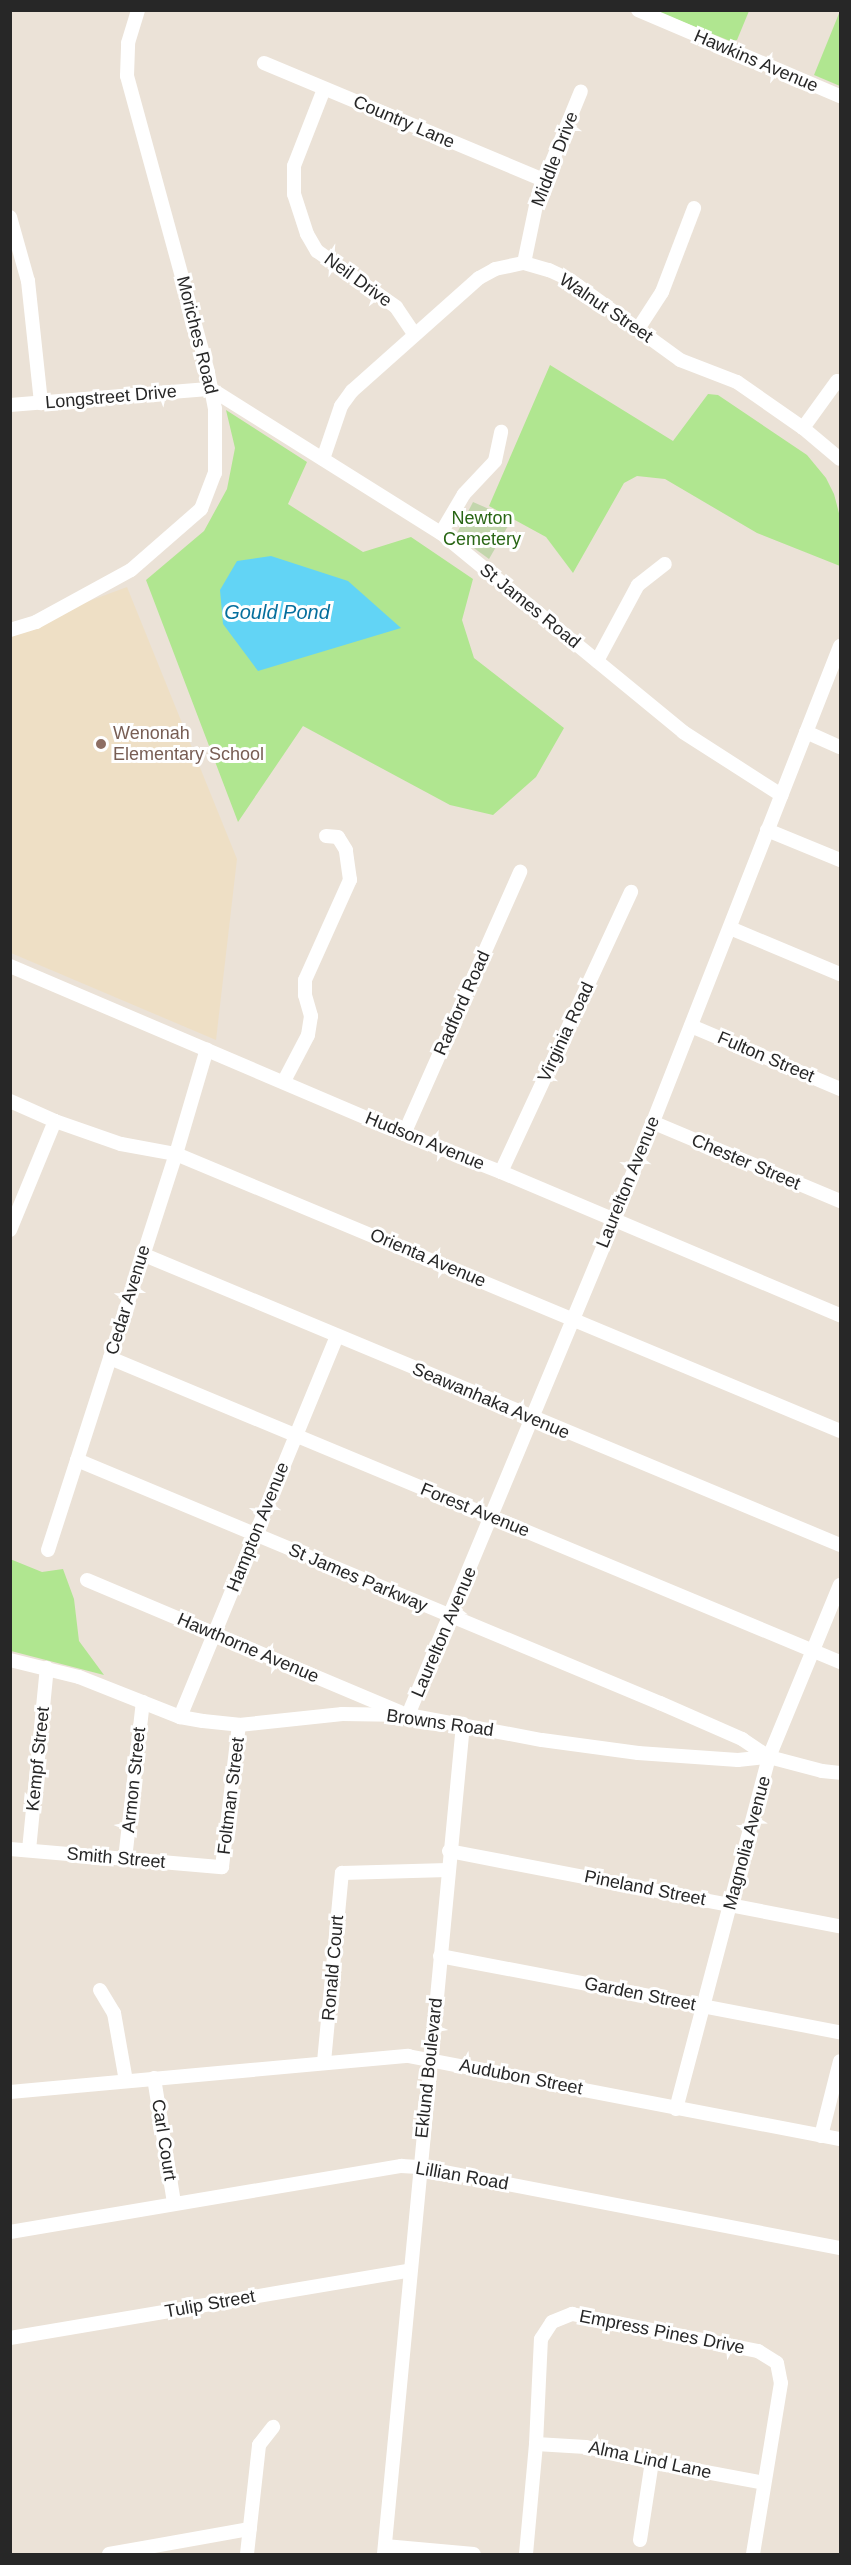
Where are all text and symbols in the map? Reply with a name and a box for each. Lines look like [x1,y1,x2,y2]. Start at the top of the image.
street label: Hawkins Avenue [690,25,822,97]
street label: Country Lane [350,91,458,153]
street label: Middle Drive [527,108,583,210]
street label: Neil Drive [320,248,396,312]
street label: Walnut Street [555,269,657,347]
street label: Moriches Road [172,274,222,396]
street label: Longstreet Drive [44,380,178,414]
park label: Newton Cemetery [443,508,521,550]
street label: St James Road [475,559,585,653]
water label: Gould Pond [224,600,330,624]
place label: Wenonah Elementary School [113,723,264,766]
marker: Wenonah Elementary School [94,737,108,751]
street label: Radford Road [429,947,495,1059]
street label: Virginia Road [533,979,599,1085]
street label: Fulton Street [714,1027,818,1087]
street label: Hudson Avenue [362,1107,488,1175]
street label: Laurelton Avenue [592,1113,664,1251]
street label: Chester Street [688,1129,804,1195]
street label: Orienta Avenue [366,1224,490,1292]
street label: Cedar Avenue [101,1242,155,1358]
street label: Seawanhaka Avenue [409,1358,573,1444]
street label: Hampton Avenue [222,1459,294,1595]
street label: Forest Avenue [417,1478,533,1542]
street label: St James Parkway [285,1539,431,1617]
street label: Laurelton Avenue [407,1563,481,1701]
street label: Hawthorne Avenue [173,1608,323,1688]
street label: Browns Road [385,1705,495,1741]
street label: Kempf Street [22,1706,54,1812]
street label: Armon Street [118,1726,150,1834]
street label: Foltman Street [213,1736,249,1856]
street label: Magnolia Avenue [719,1773,775,1913]
street label: Smith Street [66,1843,166,1873]
street label: Pineland Street [583,1866,707,1910]
street label: Ronald Court [318,1914,348,2022]
street label: Garden Street [582,1973,698,2015]
street label: Eklund Boulevard [411,1997,447,2139]
street label: Audubon Street [458,2054,584,2100]
street label: Carl Court [147,2098,181,2182]
street label: Lillian Road [414,2157,510,2195]
street label: Tulip Street [163,2285,257,2323]
street label: Empress Pines Drive [577,2305,747,2359]
street label: Alma Lind Lane [587,2436,713,2484]

